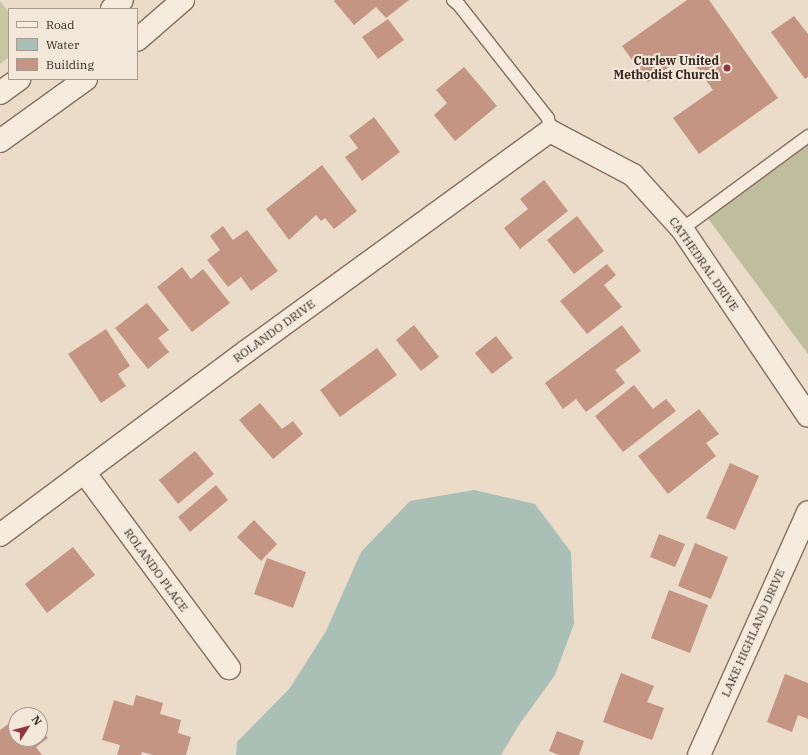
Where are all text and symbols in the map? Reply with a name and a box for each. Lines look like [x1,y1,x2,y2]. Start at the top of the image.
legend [8,8,138,80]
text: Road [46,17,75,32]
text: Water [46,37,79,52]
place label: Curlew United Methodist Church [613,54,719,82]
text: Building [46,57,94,72]
marker: Curlew United Methodist Church [722,63,732,73]
street label: CATHEDRAL DRIVE [666,214,742,314]
street label: ROLANDO DRIVE [230,296,318,366]
street label: ROLANDO PLACE [121,526,191,614]
street label: LAKE HIGHLAND DRIVE [718,567,788,699]
north arrow [8,707,48,747]
text: N [29,713,45,728]

